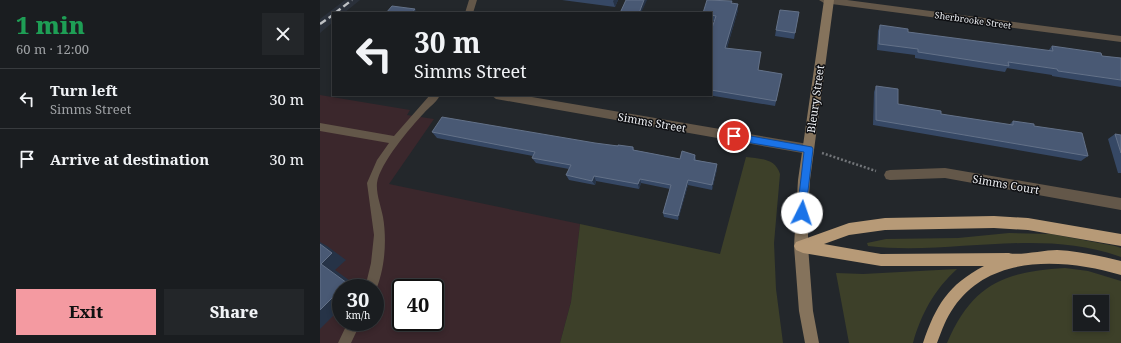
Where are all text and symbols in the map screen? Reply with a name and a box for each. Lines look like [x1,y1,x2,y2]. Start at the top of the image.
text: 1 min [16,8,85,41]
street label: Sherbrooke Street [934,8,1012,32]
button: close [262,13,304,55]
text: 30 m [414,23,481,61]
icon: left [348,28,400,80]
text: 60 m · 12:00 [16,40,89,58]
text: Simms Street [414,59,527,83]
street label: Bleury Street [803,64,827,134]
text: Turn left [50,80,118,100]
icon: left [16,88,38,110]
text: 30 m [269,89,304,109]
text: Simms Street [50,100,131,118]
street label: Simms Street [617,109,687,135]
pin [717,119,751,153]
icon: arrive [723,125,745,147]
icon: arrive [16,148,38,170]
text: Arrive at destination [50,149,209,169]
text: 30 m [269,149,304,169]
street label: Simms Court [972,171,1041,197]
position arrow [781,192,823,234]
speed limit sign: 40 [392,279,444,331]
text: 30 [347,286,369,313]
button: Exit [16,289,156,335]
button: Share [164,289,304,335]
map controls [1073,295,1109,331]
button: search [1073,295,1109,331]
text: km/h [346,308,370,322]

